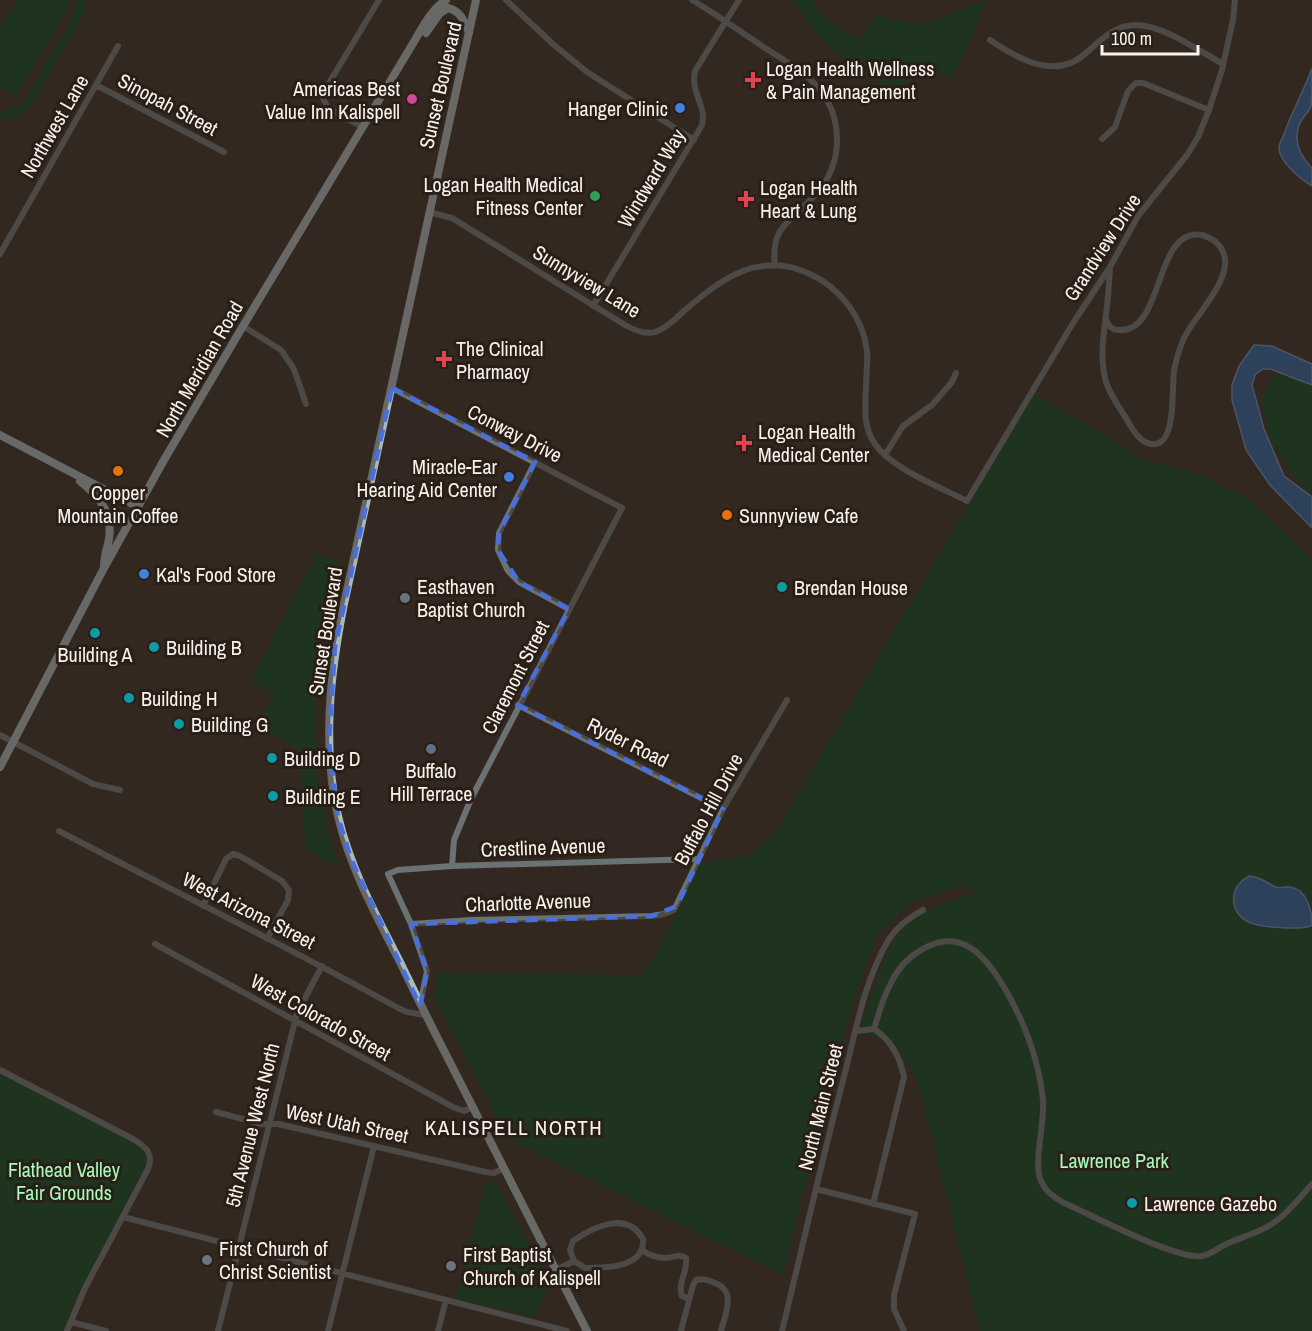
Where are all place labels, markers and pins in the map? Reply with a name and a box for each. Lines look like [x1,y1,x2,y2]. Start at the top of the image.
place label: Logan Health Wellness & Pain Management [766,55,934,105]
marker: Logan Health Wellness & Pain Management [744,71,762,89]
place label: Americas Best Value Inn Kalispell [265,75,400,125]
marker: Americas Best Value Inn Kalispell [405,92,419,106]
place label: Hanger Clinic [568,95,668,122]
marker: Hanger Clinic [673,101,687,115]
place label: Logan Health Medical Fitness Center [423,171,584,221]
place label: Logan Health Heart & Lung [760,174,858,224]
marker: Logan Health Medical Fitness Center [588,189,602,203]
marker: Logan Health Heart & Lung [737,190,755,208]
place label: The Clinical Pharmacy [456,335,544,385]
marker: The Clinical Pharmacy [437,352,451,366]
place label: Logan Health Medical Center [758,418,870,468]
marker: Logan Health Medical Center [735,434,753,452]
place label: Miracle-Ear Hearing Aid Center [357,453,498,503]
marker: Copper Mountain Coffee [111,464,125,478]
marker: Miracle-Ear Hearing Aid Center [502,470,516,484]
place label: Copper Mountain Coffee [58,479,178,529]
place label: Sunnyview Cafe [739,502,858,529]
marker: Sunnyview Cafe [720,508,734,522]
place label: Kal's Food Store [156,561,276,588]
marker: Kal's Food Store [137,567,151,581]
place label: Easthaven Baptist Church [417,573,525,623]
place label: Brendan House [794,574,908,601]
marker: Brendan House [775,580,789,594]
marker: Easthaven Baptist Church [398,591,412,605]
marker: Building A [88,626,102,640]
place label: Building B [166,634,242,661]
marker: Building B [147,640,161,654]
place label: Building A [58,641,132,668]
place label: Building H [141,685,218,712]
marker: Building H [122,691,136,705]
place label: Building G [191,711,269,738]
marker: Building G [172,717,186,731]
marker: Buffalo Hill Terrace [424,742,438,756]
place label: Building D [284,745,361,772]
marker: Building D [265,751,279,765]
place label: Buffalo Hill Terrace [390,757,472,807]
place label: Building E [285,783,361,810]
marker: Building E [266,789,280,803]
place label: Lawrence Gazebo [1144,1190,1277,1217]
marker: Lawrence Gazebo [1125,1196,1139,1210]
place label: First Church of Christ Scientist [219,1235,332,1285]
place label: First Baptist Church of Kalispell [463,1241,601,1291]
marker: First Church of Christ Scientist [200,1253,214,1267]
marker: First Baptist Church of Kalispell [444,1259,458,1273]

